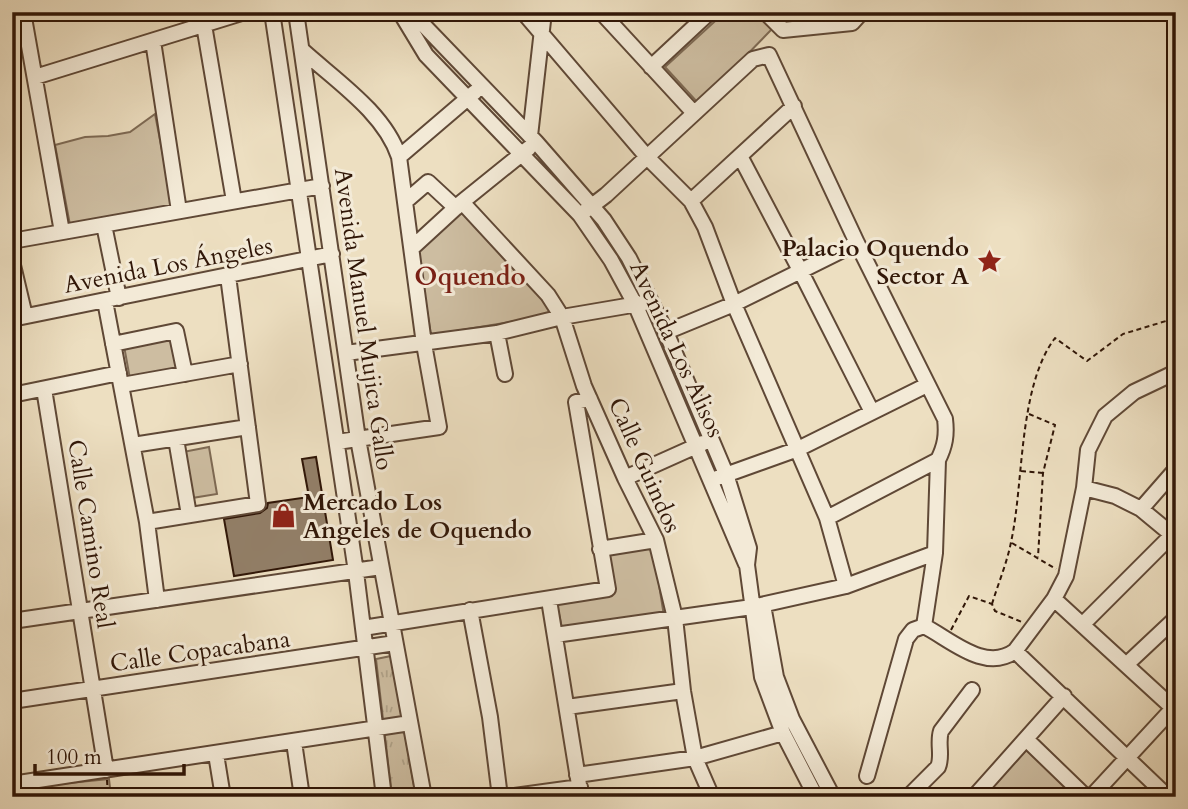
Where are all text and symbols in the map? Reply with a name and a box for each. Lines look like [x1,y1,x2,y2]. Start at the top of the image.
street label: Avenida Manuel Mujica Gallo [326,166,401,472]
street label: Avenida Los Ángeles [61,229,275,302]
place label: Palacio Oquendo Sector A [782,232,969,293]
place icon: Palacio Oquendo Sector A [975,248,1003,276]
street label: Avenida Los Alisos [621,256,732,443]
district label: Oquendo [414,259,526,294]
street label: Calle Guindos [600,392,689,538]
street label: Calle Camino Real [59,437,122,631]
place label: Mercado Los Angeles de Oquendo [303,486,532,547]
shop icon: Mercado Los Angeles de Oquendo [269,502,297,530]
street label: Calle Copacabana [108,622,293,680]
scale bar [35,732,184,776]
text: 100 m [46,743,102,772]

